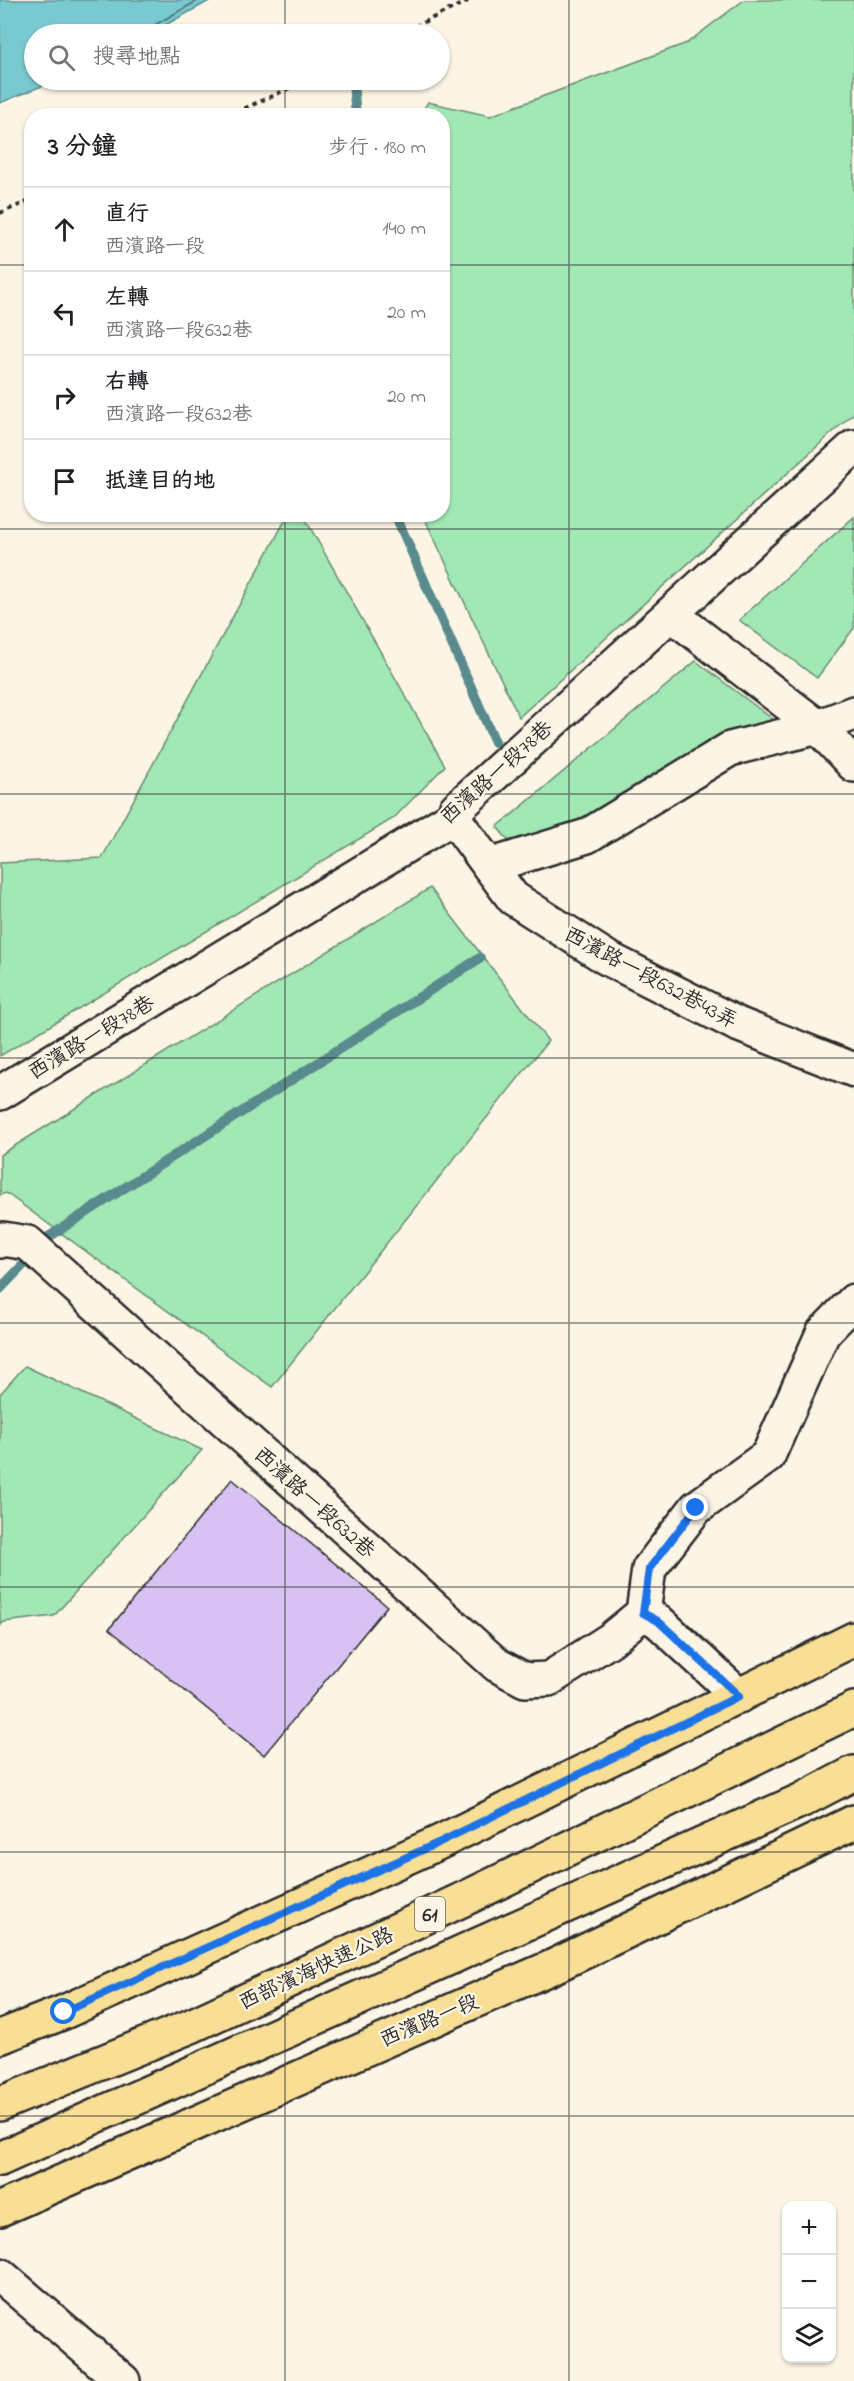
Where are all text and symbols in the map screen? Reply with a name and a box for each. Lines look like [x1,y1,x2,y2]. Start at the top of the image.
search box [24,24,450,90]
icon: search [45,41,78,74]
text: 搜尋地點 [93,42,181,74]
text: 3 分鐘 [48,129,117,167]
text: 步行 · 180 m [329,134,426,163]
text: 直行 [105,199,149,231]
icon: ahead [48,213,81,246]
text: 140 m [382,215,426,244]
text: 西濱路一段 [105,233,205,262]
text: 左轉 [105,283,149,315]
icon: left [48,297,81,330]
text: 20 m [387,299,426,328]
text: 西濱路一段632巷 [105,317,252,346]
text: 右轉 [105,367,149,399]
icon: right [48,381,81,414]
text: 20 m [387,383,426,412]
text: 西濱路一段632巷 [105,401,252,430]
icon: arrive [48,465,81,498]
text: 抵達目的地 [105,466,215,498]
street label: 西濱路一段78巷 [434,715,560,832]
street label: 西濱路一段632巷43弄 [558,920,742,1037]
street label: 西濱路一段78巷 [23,989,161,1088]
street label: 西濱路一段632巷 [246,1441,381,1566]
route end [682,1494,708,1520]
road number: 61 [415,1897,445,1931]
street label: 西部濱海快速公路 [234,1921,399,2019]
street label: 西濱路一段 [376,1988,484,2056]
route start [50,1998,76,2024]
map controls [782,2201,836,2363]
button: + [782,2201,836,2255]
button: − [782,2255,836,2309]
button: layers [782,2309,836,2363]

